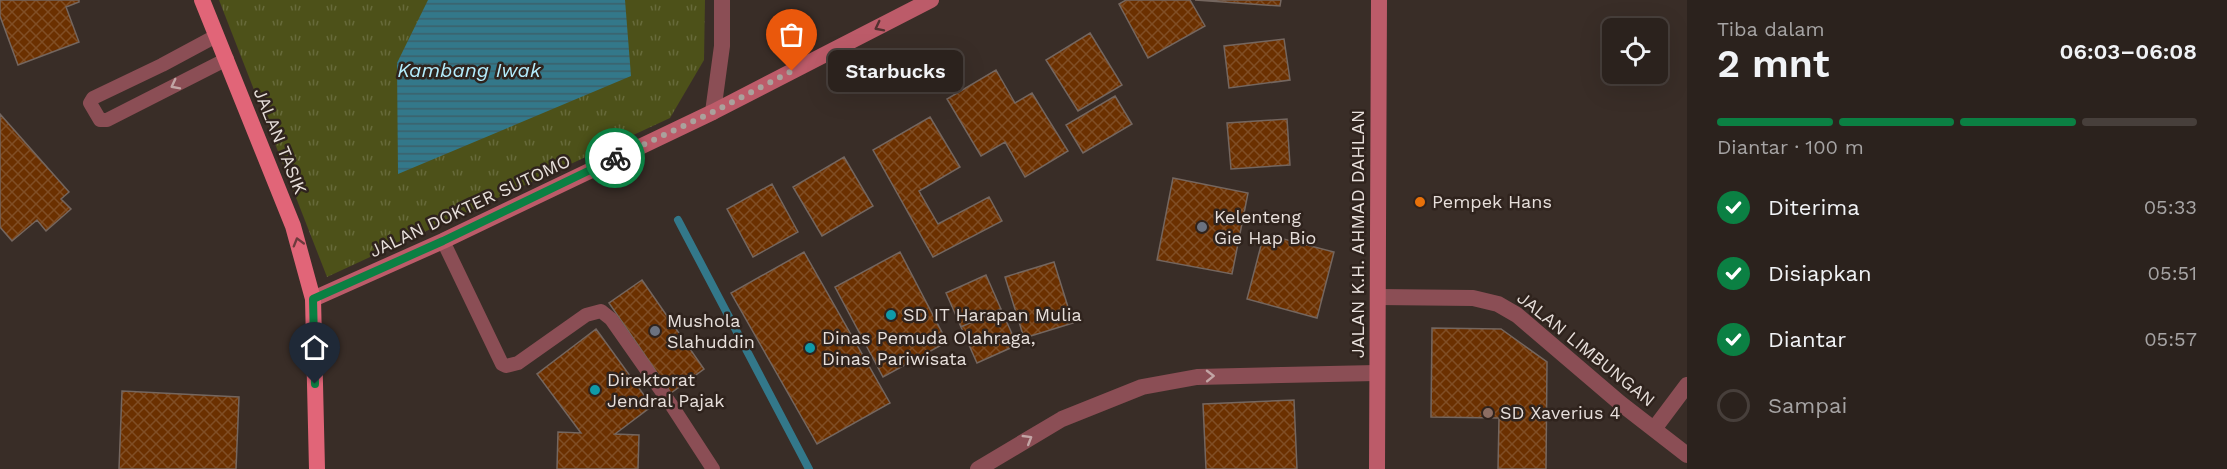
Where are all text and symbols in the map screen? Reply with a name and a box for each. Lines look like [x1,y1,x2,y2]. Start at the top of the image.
pin [766,9,817,71]
text: Tiba dalam [1717,17,1825,41]
icon: bag [775,18,808,51]
map controls [1602,18,1668,84]
button: locate [1602,18,1668,84]
one-way arrow [875,20,886,31]
text: 06:03–06:08 [2059,39,2197,64]
text: 2 mnt [1717,41,1830,86]
callout: Starbucks [828,50,963,92]
water label: Kambang Iwak [397,58,542,82]
text: Starbucks [845,59,946,83]
one-way arrow [170,78,181,89]
street label: JALAN TASIK [250,85,311,197]
street label: JALAN K.H. AHMAD DAHLAN [1347,110,1368,358]
courier [585,128,645,188]
text: Diantar · 100 m [1717,135,1864,159]
icon: bike [599,142,632,175]
street label: JALAN DOKTER SUTOMO [366,150,574,261]
place label: Pempek Hans [1432,191,1552,212]
icon: check [1717,191,1750,224]
marker: Pempek Hans [1413,195,1427,209]
text: Diterima [1768,195,1860,220]
text: 05:33 [2144,195,2197,219]
place label: Kelenteng Gie Hap Bio [1214,206,1316,248]
marker: Kelenteng Gie Hap Bio [1195,220,1209,234]
one-way arrow [292,237,305,247]
icon: check [1717,257,1750,290]
text: Disiapkan [1768,261,1872,286]
text: 05:51 [2148,261,2197,285]
street label: JALAN LIMBUNGAN [1513,287,1659,411]
place label: SD IT Harapan Mulia [903,304,1082,325]
marker: SD IT Harapan Mulia [884,308,898,322]
place label: Mushola Slahuddin [667,310,755,352]
pin [289,322,340,384]
icon: check [1717,323,1750,356]
marker: Mushola Slahuddin [648,324,662,338]
place label: Dinas Pemuda Olahraga, Dinas Pariwisata [822,327,1035,369]
text: Diantar [1768,327,1846,352]
text: 05:57 [2144,327,2197,351]
icon: home [298,331,331,364]
marker: Dinas Pemuda Olahraga, Dinas Pariwisata [803,341,817,355]
place label: Direktorat Jendral Pajak [607,369,725,411]
one-way arrow [1206,370,1215,383]
marker: Direktorat Jendral Pajak [588,383,602,397]
text: Sampai [1768,393,1847,418]
place label: SD Xaverius 4 [1500,402,1621,423]
marker: SD Xaverius 4 [1481,406,1495,420]
one-way arrow [1022,435,1032,446]

